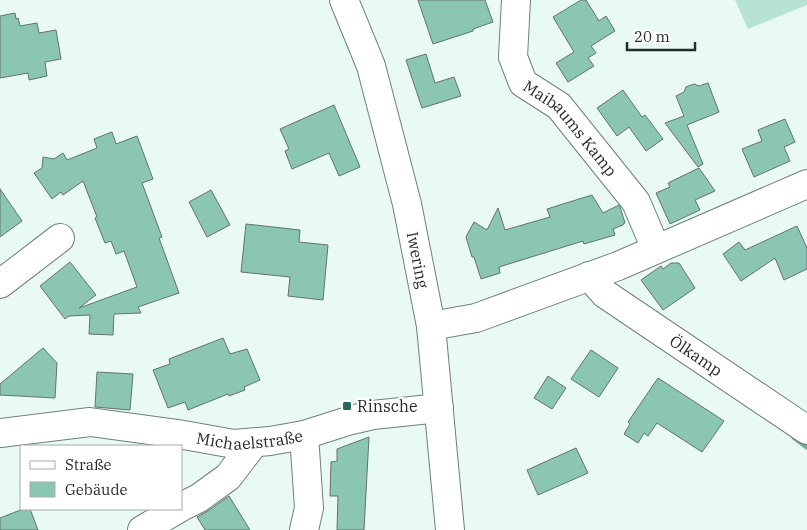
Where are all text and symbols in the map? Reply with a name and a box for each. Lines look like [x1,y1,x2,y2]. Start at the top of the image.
scale bar [627,20,694,52]
text: 20 m [634,27,670,46]
street label: Maibaums Kamp [519,76,621,180]
street label: Iwering [403,230,433,290]
street label: Ölkamp [666,330,727,380]
place label: Rinsche [357,396,418,416]
marker: Rinsche [341,400,353,412]
street label: Michaelstraße [195,425,304,454]
legend [20,445,182,510]
text: Straße [65,455,112,474]
text: Gebäude [65,480,128,499]

